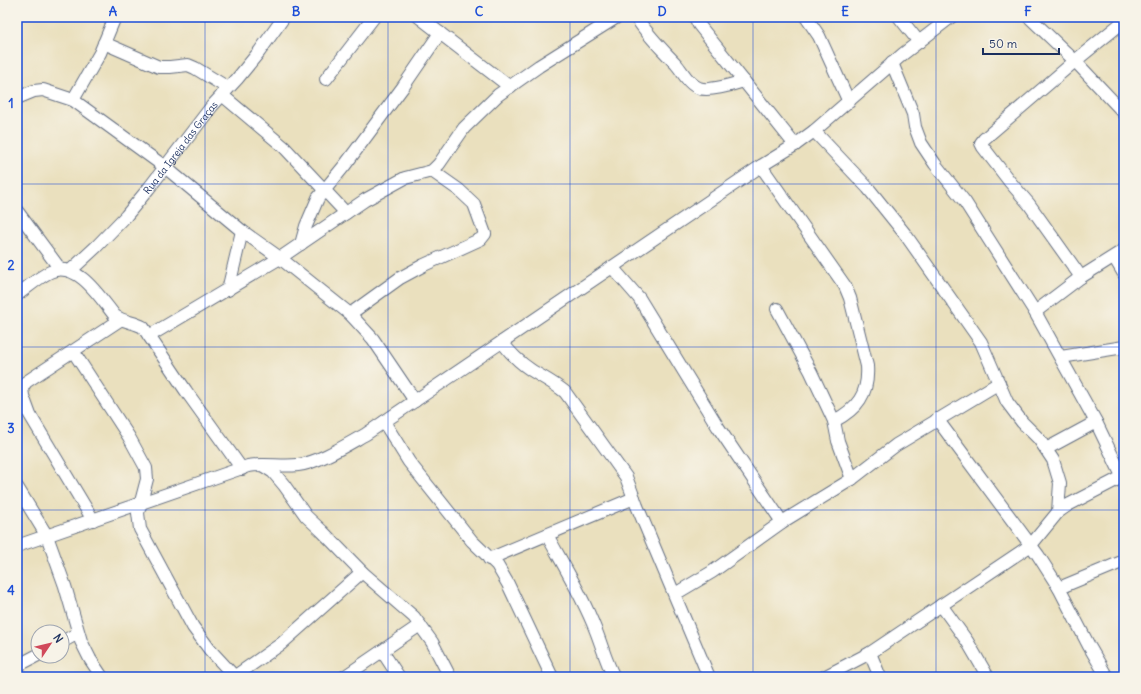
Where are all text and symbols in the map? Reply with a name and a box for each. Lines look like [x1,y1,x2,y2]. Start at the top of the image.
text: A [109,3,118,20]
text: B [292,3,301,20]
text: C [475,3,484,20]
text: D [657,3,667,20]
text: E [841,3,849,20]
text: F [1024,3,1032,20]
scale bar [983,30,1059,56]
text: 50 m [989,36,1018,51]
text: 1 [8,95,14,112]
street label: Rua da Igreja das Graças [140,98,220,197]
text: 2 [7,257,15,274]
text: 3 [7,420,15,437]
text: 4 [7,582,15,599]
north arrow [30,624,70,664]
text: N [50,631,66,645]

